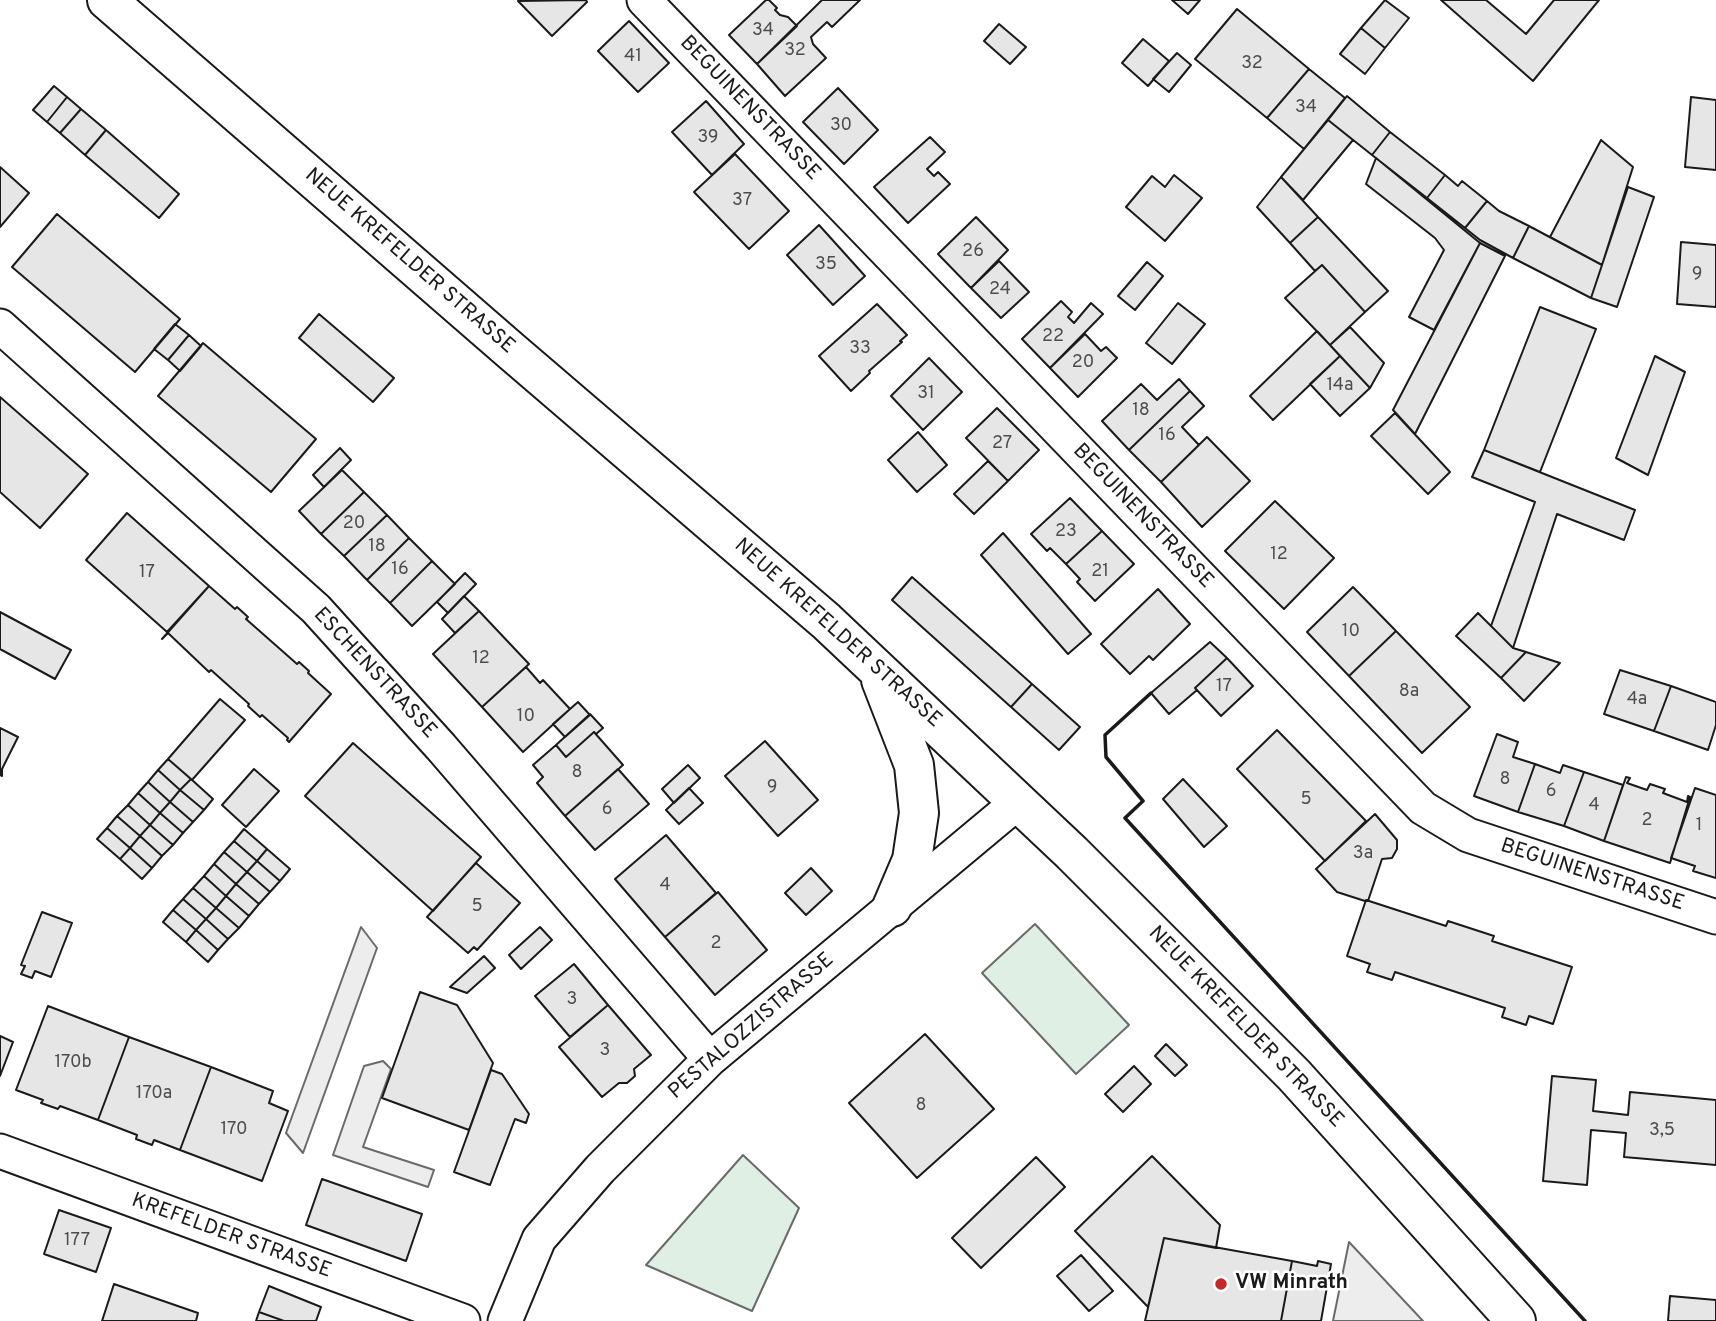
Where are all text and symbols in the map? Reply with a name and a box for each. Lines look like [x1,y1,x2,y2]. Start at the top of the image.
house number: 34 [752,20,774,42]
street label: BEGUINENSTRASSE [673,31,825,187]
house number: 32 [784,40,806,62]
house number: 41 [624,46,642,68]
house number: 32 [1241,53,1263,75]
house number: 34 [1295,97,1317,119]
house number: 30 [830,115,852,137]
house number: 39 [697,127,719,149]
street label: NEUE KREFELDER STRASSE [299,164,519,360]
house number: 37 [732,190,752,212]
house number: 26 [962,241,984,263]
house number: 35 [815,254,837,276]
house number: 9 [1692,264,1702,286]
house number: 24 [989,279,1011,301]
house number: 22 [1042,326,1064,348]
house number: 33 [849,338,871,360]
house number: 20 [1072,352,1094,374]
house number: 14a [1327,375,1353,397]
house number: 31 [917,383,935,405]
house number: 18 [1132,400,1150,422]
house number: 16 [1158,425,1176,447]
house number: 27 [992,433,1012,455]
street label: BEGUINENSTRASSE [1066,439,1218,595]
house number: 20 [343,513,365,535]
house number: 23 [1055,521,1077,543]
street label: NEUE KREFELDER STRASSE [728,534,946,734]
house number: 18 [368,536,386,558]
house number: 12 [1270,544,1288,566]
house number: 16 [391,559,409,581]
house number: 21 [1091,561,1109,583]
house number: 17 [139,562,155,584]
street label: ESCHENSTRASSE [307,603,441,745]
house number: 10 [1342,621,1360,643]
house number: 12 [472,648,490,670]
house number: 17 [1216,676,1232,698]
house number: 8a [1399,681,1419,703]
house number: 4a [1627,689,1647,711]
house number: 10 [517,706,535,728]
house number: 8 [572,762,582,784]
house number: 8 [1500,769,1510,791]
house number: 9 [767,777,777,799]
house number: 6 [1546,781,1556,803]
house number: 5 [1300,789,1312,811]
house number: 4 [1588,795,1600,817]
house number: 6 [602,799,612,821]
house number: 2 [1641,810,1653,832]
house number: 1 [1696,815,1702,837]
street label: BEGUINENSTRASSE [1497,834,1687,918]
house number: 3a [1353,843,1373,865]
house number: 4 [659,875,671,897]
house number: 5 [471,896,483,918]
street label: NEUE KREFELDER STRASSE [1142,922,1348,1134]
house number: 2 [710,933,722,955]
street label: PESTALOZZISTRASSE [664,948,840,1106]
house number: 3 [567,989,577,1011]
house number: 3 [600,1040,610,1062]
house number: 170b [54,1052,92,1074]
house number: 170a [136,1083,172,1105]
house number: 8 [916,1095,926,1117]
house number: 170 [220,1119,248,1141]
house number: 3,5 [1649,1120,1675,1142]
street label: KREFELDER STRASSE [127,1189,335,1285]
house number: 177 [64,1230,90,1252]
place label: VW Minrath [1235,1271,1348,1297]
marker: VW Minrath [1213,1276,1229,1292]

